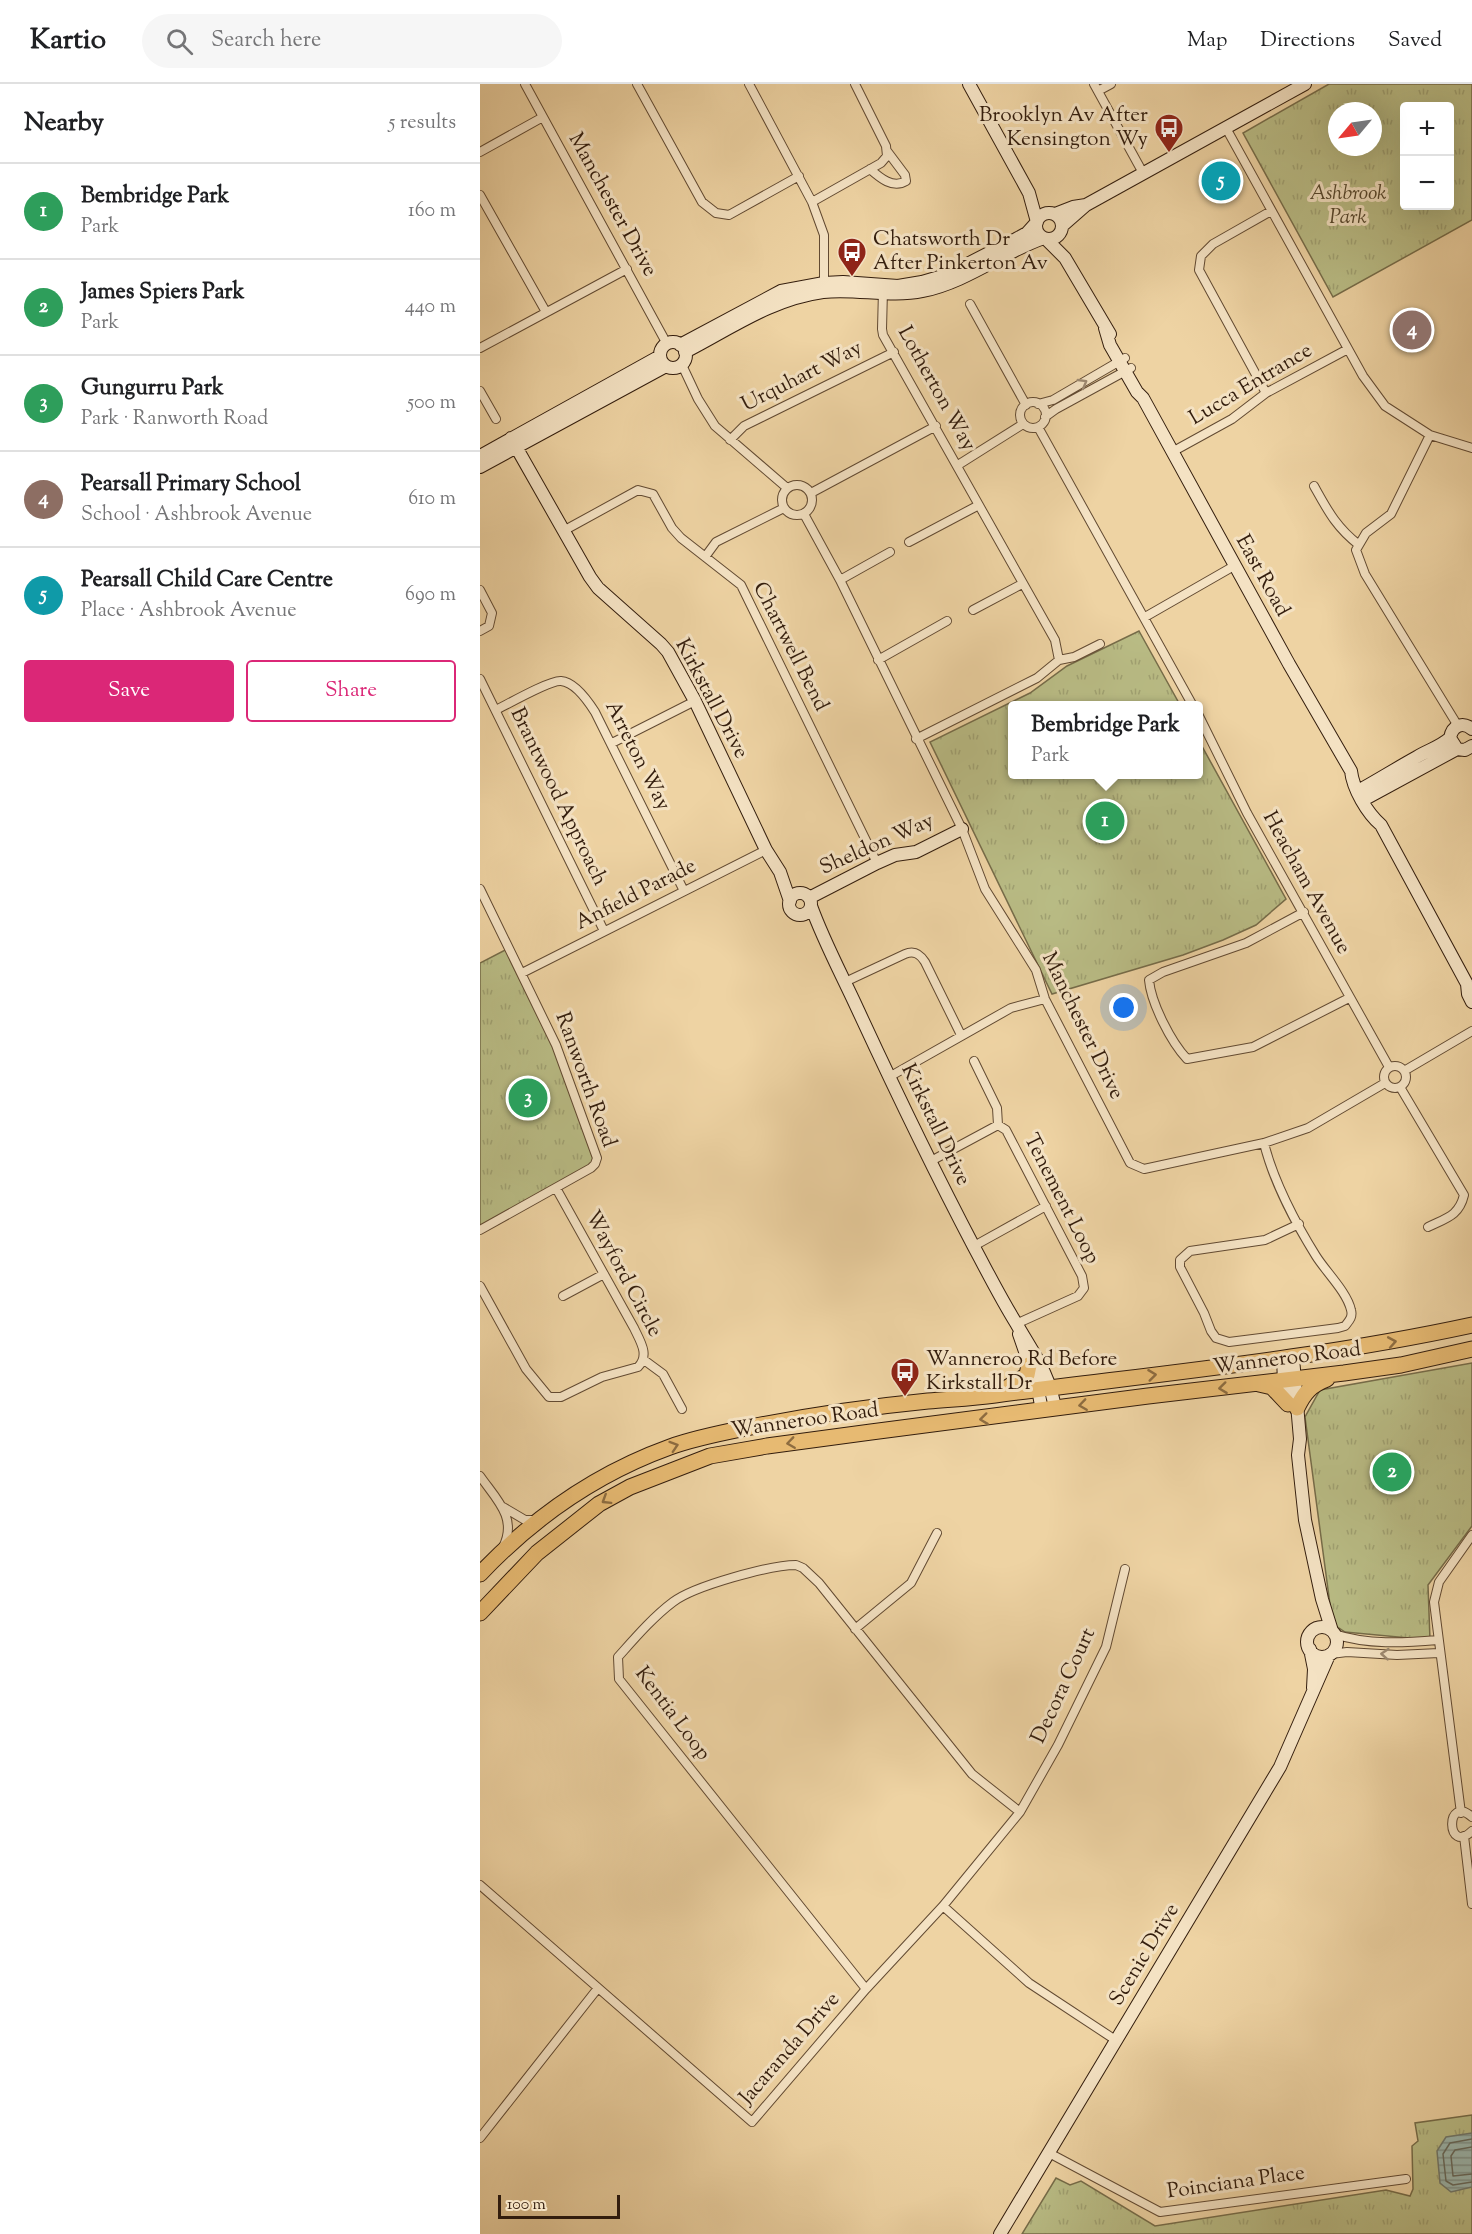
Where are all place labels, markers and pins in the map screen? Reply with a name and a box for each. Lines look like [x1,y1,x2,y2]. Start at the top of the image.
place label: Brooklyn Av After Kensington Wy [979,101,1149,155]
bus stop icon: Brooklyn Av After Kensington Wy [1153,112,1185,154]
pin: 5 [1202,158,1240,204]
place label: Chatsworth Dr After Pinkerton Av [873,225,1048,279]
bus stop icon: Chatsworth Dr After Pinkerton Av [836,236,868,278]
pin: 4 [1392,308,1432,352]
pin: 1 [1086,798,1124,844]
pin: 3 [508,1076,548,1120]
place label: Wanneroo Rd Before Kirkstall Dr [926,1345,1117,1399]
bus stop icon: Wanneroo Rd Before Kirkstall Dr [889,1356,921,1398]
pin: 2 [1372,1450,1412,1494]

